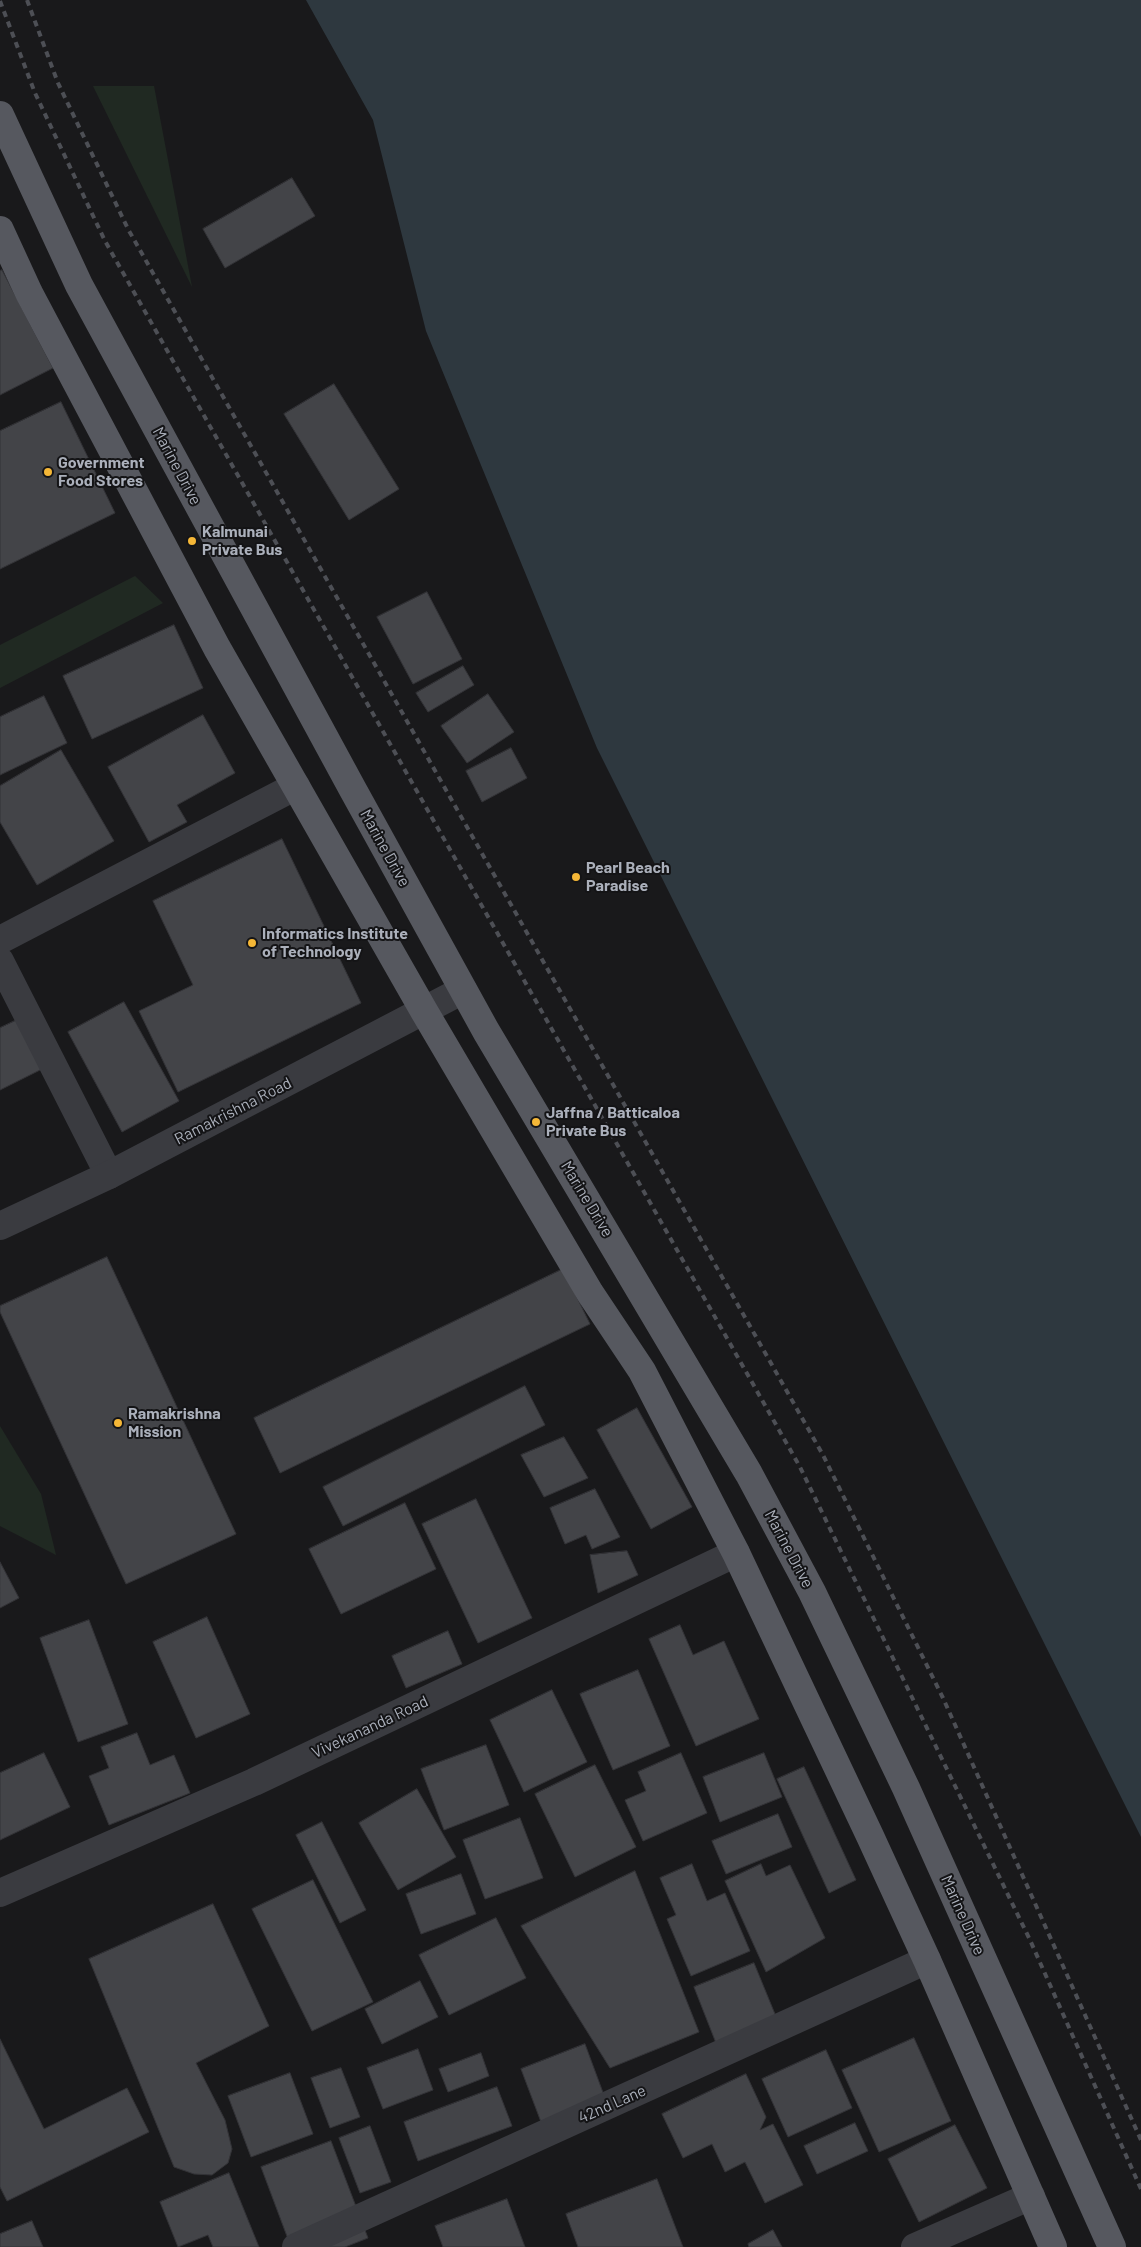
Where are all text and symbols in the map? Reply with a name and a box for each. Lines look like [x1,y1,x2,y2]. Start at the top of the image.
street label: Marine Drive [148,424,206,508]
place label: Government Food Stores [58,453,145,491]
marker: Government Food Stores [42,466,54,478]
place label: Kalmunai Private Bus [202,522,282,560]
marker: Kalmunai Private Bus [186,535,198,547]
street label: Marine Drive [356,806,414,890]
place label: Pearl Beach Paradise [586,858,670,896]
marker: Pearl Beach Paradise [570,871,582,883]
place label: Informatics Institute of Technology [262,924,408,962]
marker: Informatics Institute of Technology [246,937,258,949]
street label: Ramakrishna Road [171,1073,295,1149]
place label: Jaffna / Batticaloa Private Bus [546,1103,680,1141]
marker: Jaffna / Batticaloa Private Bus [530,1116,542,1128]
street label: Marine Drive [557,1157,617,1241]
place label: Ramakrishna Mission [128,1404,221,1442]
marker: Ramakrishna Mission [112,1417,124,1429]
street label: Marine Drive [760,1507,818,1591]
street label: Vivekananda Road [309,1692,431,1762]
street label: Marine Drive [937,1872,989,1958]
street label: 42nd Lane [575,2081,649,2127]

